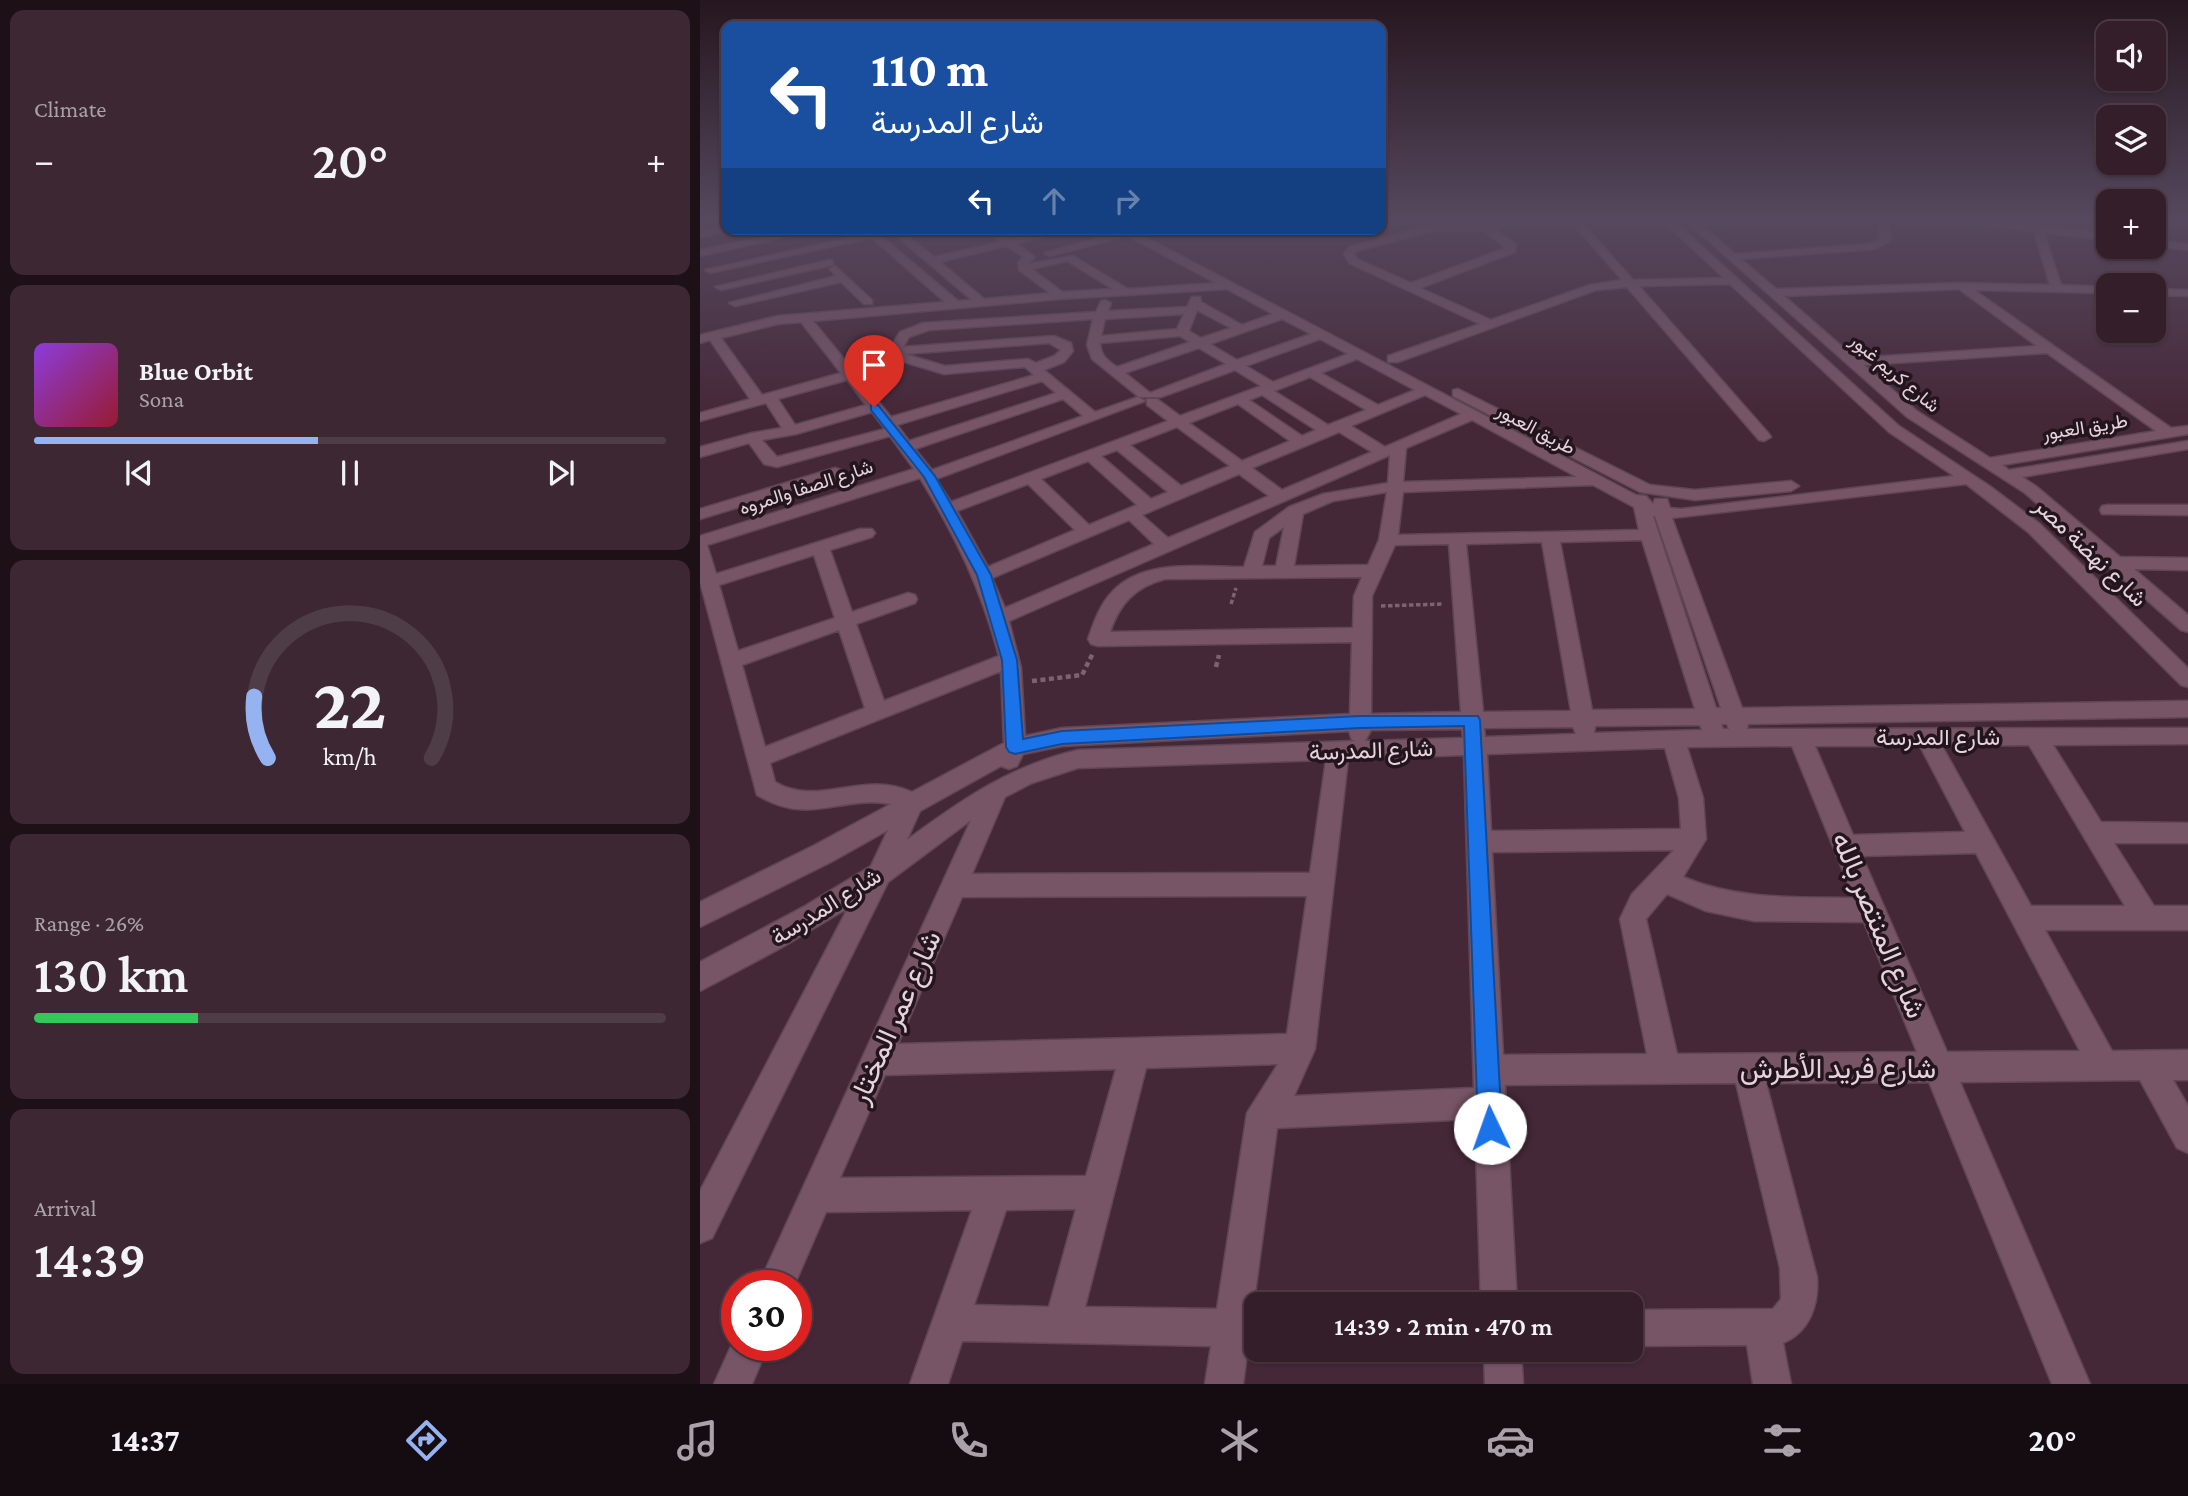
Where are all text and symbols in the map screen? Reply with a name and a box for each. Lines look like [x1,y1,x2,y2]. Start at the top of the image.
map controls [2096,21,2166,343]
button: sound [2096,21,2166,91]
text: 110 m [871,42,988,97]
icon: left [756,49,847,140]
text: Climate [34,96,106,122]
text: شارع المدرسة [871,104,1044,140]
button: layers [2096,105,2166,175]
text: 20° [312,131,388,189]
text: − [34,139,54,181]
text: + [646,139,666,181]
icon: left [962,182,1000,220]
icon: ahead [1035,182,1073,220]
icon: right [1108,182,1146,220]
button: + [2096,189,2166,259]
button: − [2096,273,2166,343]
street label: شارع كريم غبور [1844,329,1944,418]
pin [844,335,904,407]
icon: arrive [855,346,893,384]
text: Blue Orbit [139,357,253,386]
text: Sona [139,386,184,412]
street label: طريق العبور [1492,399,1579,459]
street label: طريق العبور [2040,410,2129,445]
icon: previous [120,454,158,492]
icon: pause [331,454,369,492]
icon: next [542,454,580,492]
street label: شارع الصفا والمروه [736,455,876,520]
street label: شارع نهضة مصر [2027,491,2152,614]
text: 22 [313,663,387,744]
street label: شارع المدرسة [1876,724,2000,753]
street label: شارع المدرسة [1309,735,1434,768]
text: km/h [323,743,377,770]
street label: شارع المنتصر بالله [1823,827,1932,1024]
street label: شارع المدرسة [766,862,887,952]
text: Range · 26% [34,910,144,936]
street label: شارع عمر المختار [843,926,950,1110]
text: 130 km [34,945,189,1003]
street label: شارع فريد الأطرش [1740,1052,1936,1087]
position arrow [1453,1091,1527,1165]
text: Arrival [34,1195,97,1221]
text: 14:39 [34,1230,146,1288]
speed limit sign: 30 [721,1270,812,1361]
text: 14:39 · 2 min · 470 m [1334,1312,1553,1341]
icon: directions [402,1416,451,1465]
icon: music [673,1416,722,1465]
icon: phone [944,1416,993,1465]
icon: climate [1215,1416,1264,1465]
icon: car [1486,1416,1535,1465]
icon: filters [1758,1416,1807,1465]
text: 14:37 [111,1422,180,1458]
text: 20° [2029,1422,2077,1458]

